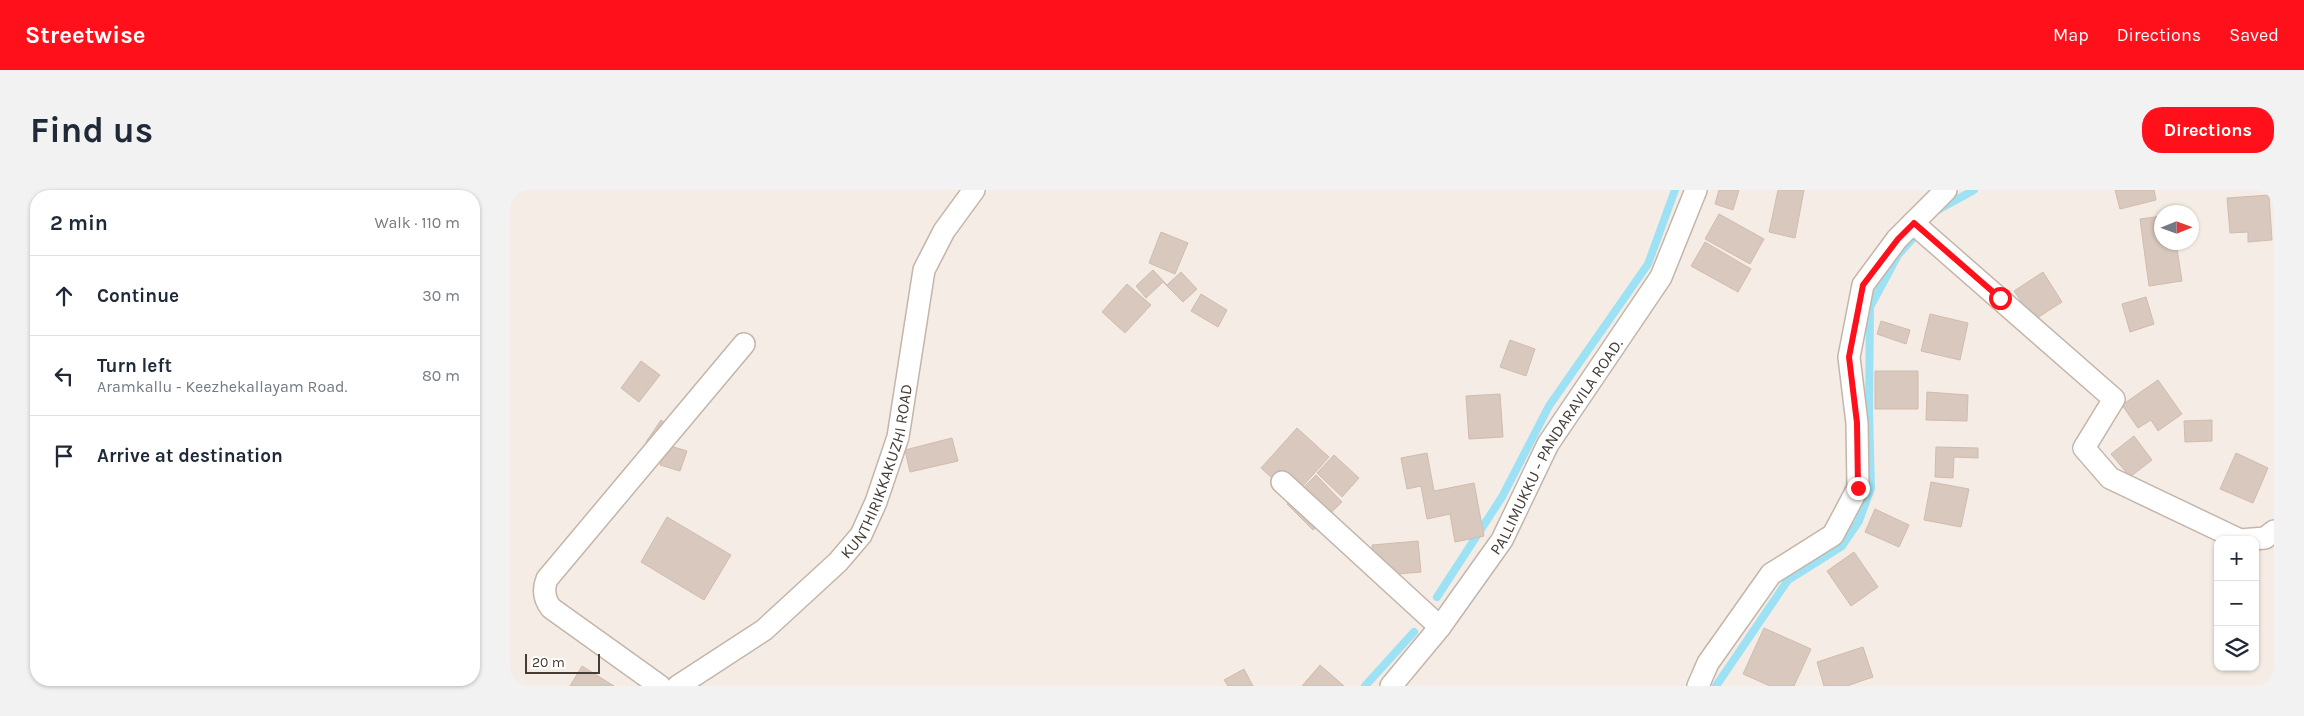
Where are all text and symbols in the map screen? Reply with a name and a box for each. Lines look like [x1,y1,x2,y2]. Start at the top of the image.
text: Streetwise [25,21,146,49]
text: Map [2053,24,2089,46]
text: Directions [2117,24,2201,46]
text: Saved [2229,24,2279,46]
button: Directions [2142,107,2274,153]
text: Find us [30,110,153,151]
north arrow [2154,205,2199,250]
text: 2 min [50,211,108,235]
text: Walk · 110 m [375,213,460,232]
icon: ahead [50,282,78,310]
text: Continue [97,285,179,307]
text: 30 m [422,286,460,305]
route start [1989,287,2012,310]
street label: PALLIMUKKU - PANDARAVILA ROAD. [1486,335,1627,558]
text: Turn left [97,355,172,377]
icon: left [50,362,78,390]
text: 80 m [422,366,460,385]
text: Aramkallu - Keezhekallayam Road. [97,377,347,396]
street label: KUNTHIRIKKAKUZHI ROAD [836,383,916,562]
icon: arrive [50,442,78,470]
text: Arrive at destination [97,445,283,467]
route end [1847,477,1870,500]
map controls [2214,536,2259,671]
button: + [2214,536,2259,581]
button: − [2214,581,2259,626]
button: layers [2214,626,2259,671]
scale bar [525,651,600,674]
text: 20 m [532,654,565,671]

